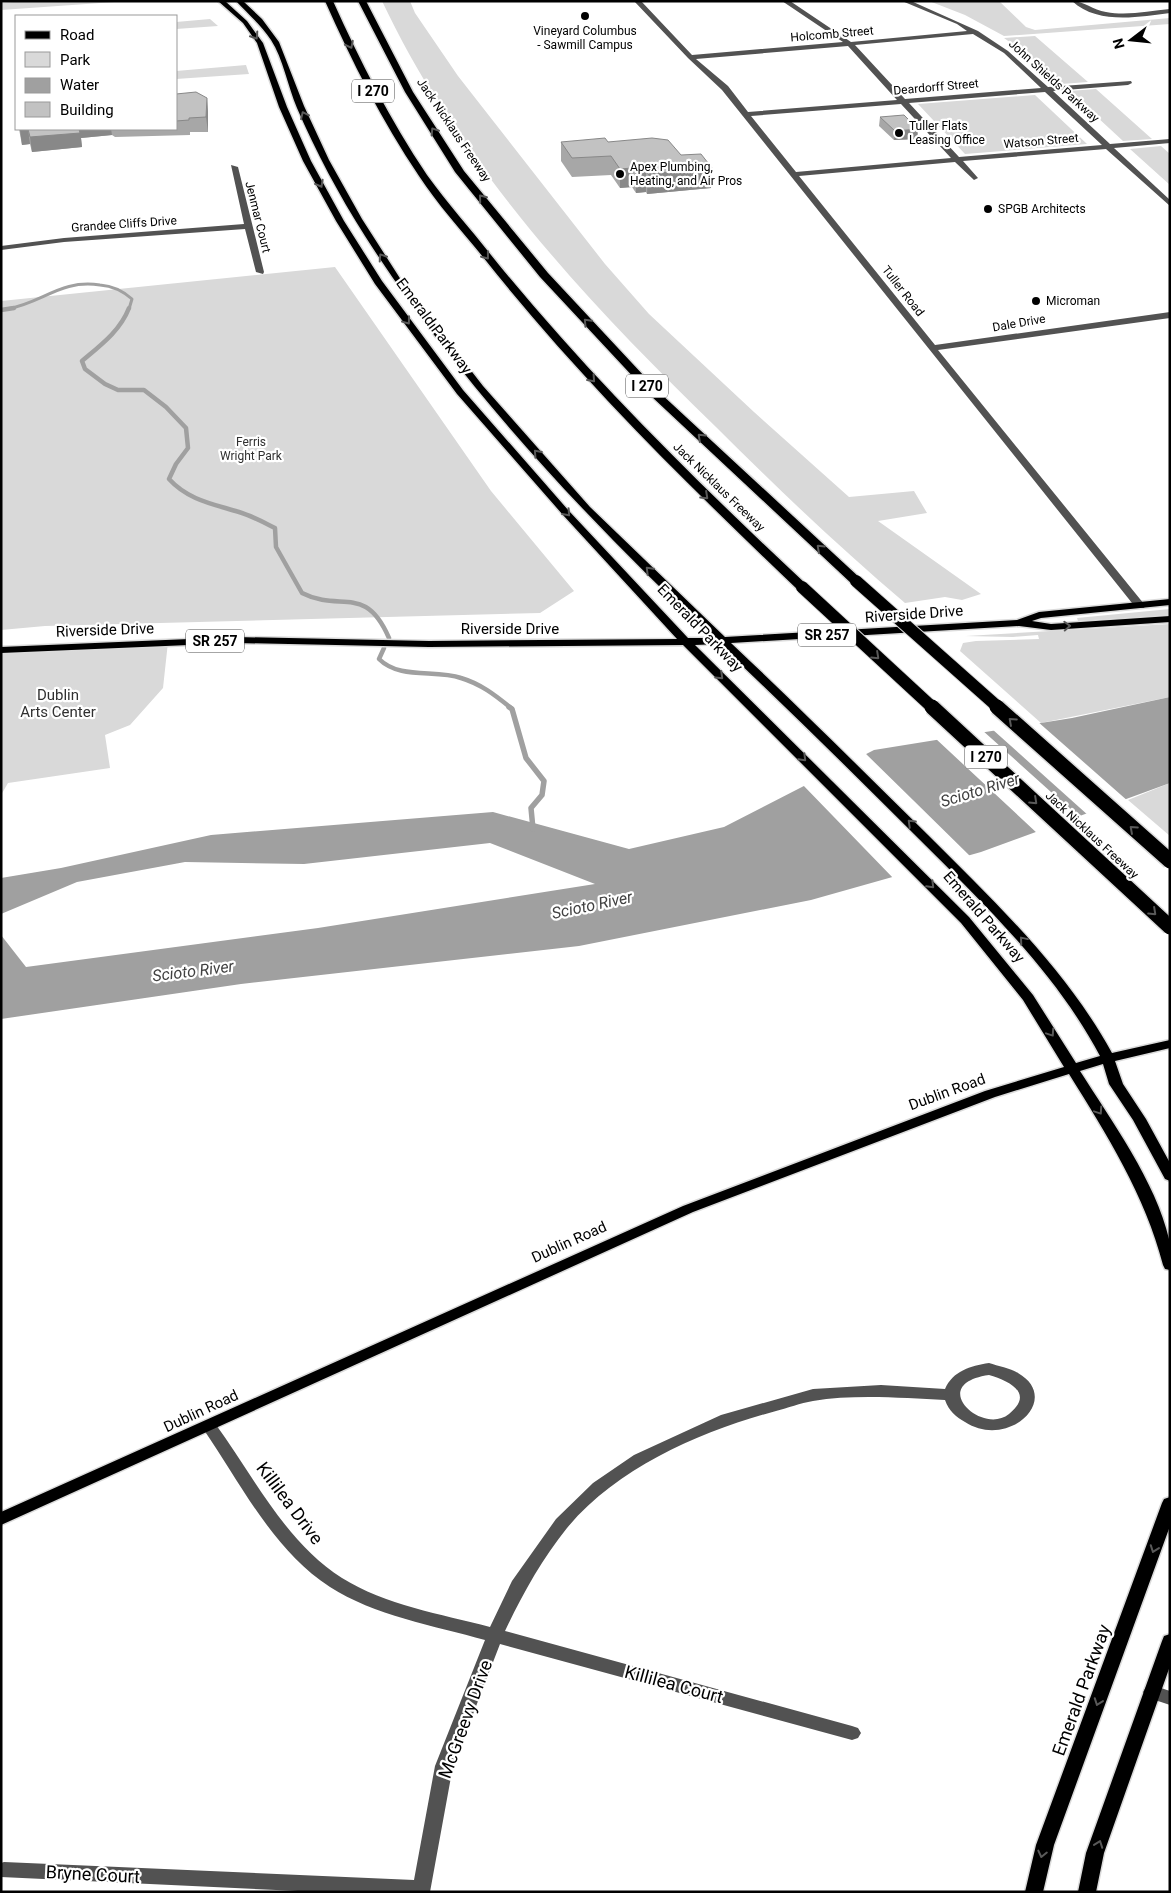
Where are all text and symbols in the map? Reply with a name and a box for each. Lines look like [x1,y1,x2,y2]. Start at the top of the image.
marker: Vineyard Columbus - Sawmill Campus [579,10,591,22]
legend [15,15,178,130]
north arrow [1106,15,1156,65]
street label: Holcomb Street [790,23,874,45]
place label: Vineyard Columbus - Sawmill Campus [533,24,637,52]
text: Road [60,26,94,44]
one-way arrow [249,30,258,39]
street label: John Shields Parkway [1006,37,1102,126]
text: N [1109,37,1128,51]
one-way arrow [344,40,354,49]
text: Park [60,51,91,69]
text: Water [60,76,99,94]
street label: Jack Nicklaus Freeway [414,76,494,185]
street label: Deardorff Street [893,76,979,98]
road number: I 270 [352,80,394,102]
text: Building [60,101,114,119]
one-way arrow [300,111,310,120]
place label: Tuller Flats Leasing Office [909,119,985,147]
one-way arrow [431,127,440,136]
marker: Tuller Flats Leasing Office [893,127,905,139]
street label: Watson Street [1003,131,1079,151]
place label: Apex Plumbing, Heating, and Air Pros [630,160,742,188]
marker: Apex Plumbing, Heating, and Air Pros [614,168,626,180]
one-way arrow [314,179,324,188]
street label: Jenmar Court [242,180,274,254]
one-way arrow [479,195,487,204]
place label: SPGB Architects [998,202,1086,216]
marker: SPGB Architects [982,203,994,215]
street label: Grandee Cliffs Drive [71,213,177,235]
one-way arrow [481,250,489,259]
one-way arrow [379,253,389,262]
street label: Tuller Road [879,263,927,319]
street label: Emerald Parkway [392,275,476,377]
place label: Microman [1046,294,1100,308]
marker: Microman [1030,295,1042,307]
street label: Dale Drive [991,311,1047,335]
one-way arrow [401,315,410,325]
one-way arrow [584,318,593,327]
one-way arrow [586,373,595,382]
road number: I 270 [626,374,668,398]
one-way arrow [698,434,707,443]
park label: Ferris Wright Park [220,435,283,463]
street label: Jack Nicklaus Freeway [670,440,768,535]
one-way arrow [534,449,543,458]
one-way arrow [699,490,708,499]
one-way arrow [561,508,570,517]
one-way arrow [816,545,825,554]
one-way arrow [646,567,655,576]
street label: Emerald Parkway [654,580,746,676]
street label: Riverside Drive [864,602,964,626]
street label: Riverside Drive [56,619,154,641]
street label: Riverside Drive [461,620,559,638]
one-way arrow [1064,620,1072,631]
road number: SR 257 [798,624,856,646]
road number: SR 257 [186,630,244,652]
one-way arrow [870,650,879,659]
one-way arrow [714,670,723,679]
park label: Dublin Arts Center [20,686,96,721]
one-way arrow [1009,718,1018,726]
road number: I 270 [965,746,1007,769]
one-way arrow [798,752,807,761]
water label: Scioto River [938,769,1023,811]
street label: Jack Nicklaus Freeway [1043,788,1142,882]
one-way arrow [1028,796,1037,805]
one-way arrow [908,820,917,829]
one-way arrow [1130,825,1139,834]
street label: Emerald Parkway [939,868,1029,966]
one-way arrow [925,879,934,888]
water label: Scioto River [550,887,635,923]
one-way arrow [1148,906,1157,915]
one-way arrow [1020,936,1029,945]
water label: Scioto River [151,956,236,985]
one-way arrow [1045,1028,1055,1037]
street label: Dublin Road [906,1070,988,1114]
one-way arrow [1093,1105,1102,1114]
street label: Dublin Road [529,1217,609,1267]
street label: Dublin Road [161,1386,241,1436]
street label: Killilea Drive [252,1458,328,1548]
one-way arrow [1150,1544,1160,1553]
street label: Emerald Parkway [1048,1621,1115,1758]
street label: McGreevy Drive [434,1657,496,1781]
street label: Killilea Court [622,1661,726,1707]
one-way arrow [1094,1697,1104,1705]
one-way arrow [1093,1841,1103,1849]
one-way arrow [1037,1850,1048,1859]
street label: Bryne Court [45,1861,141,1887]

